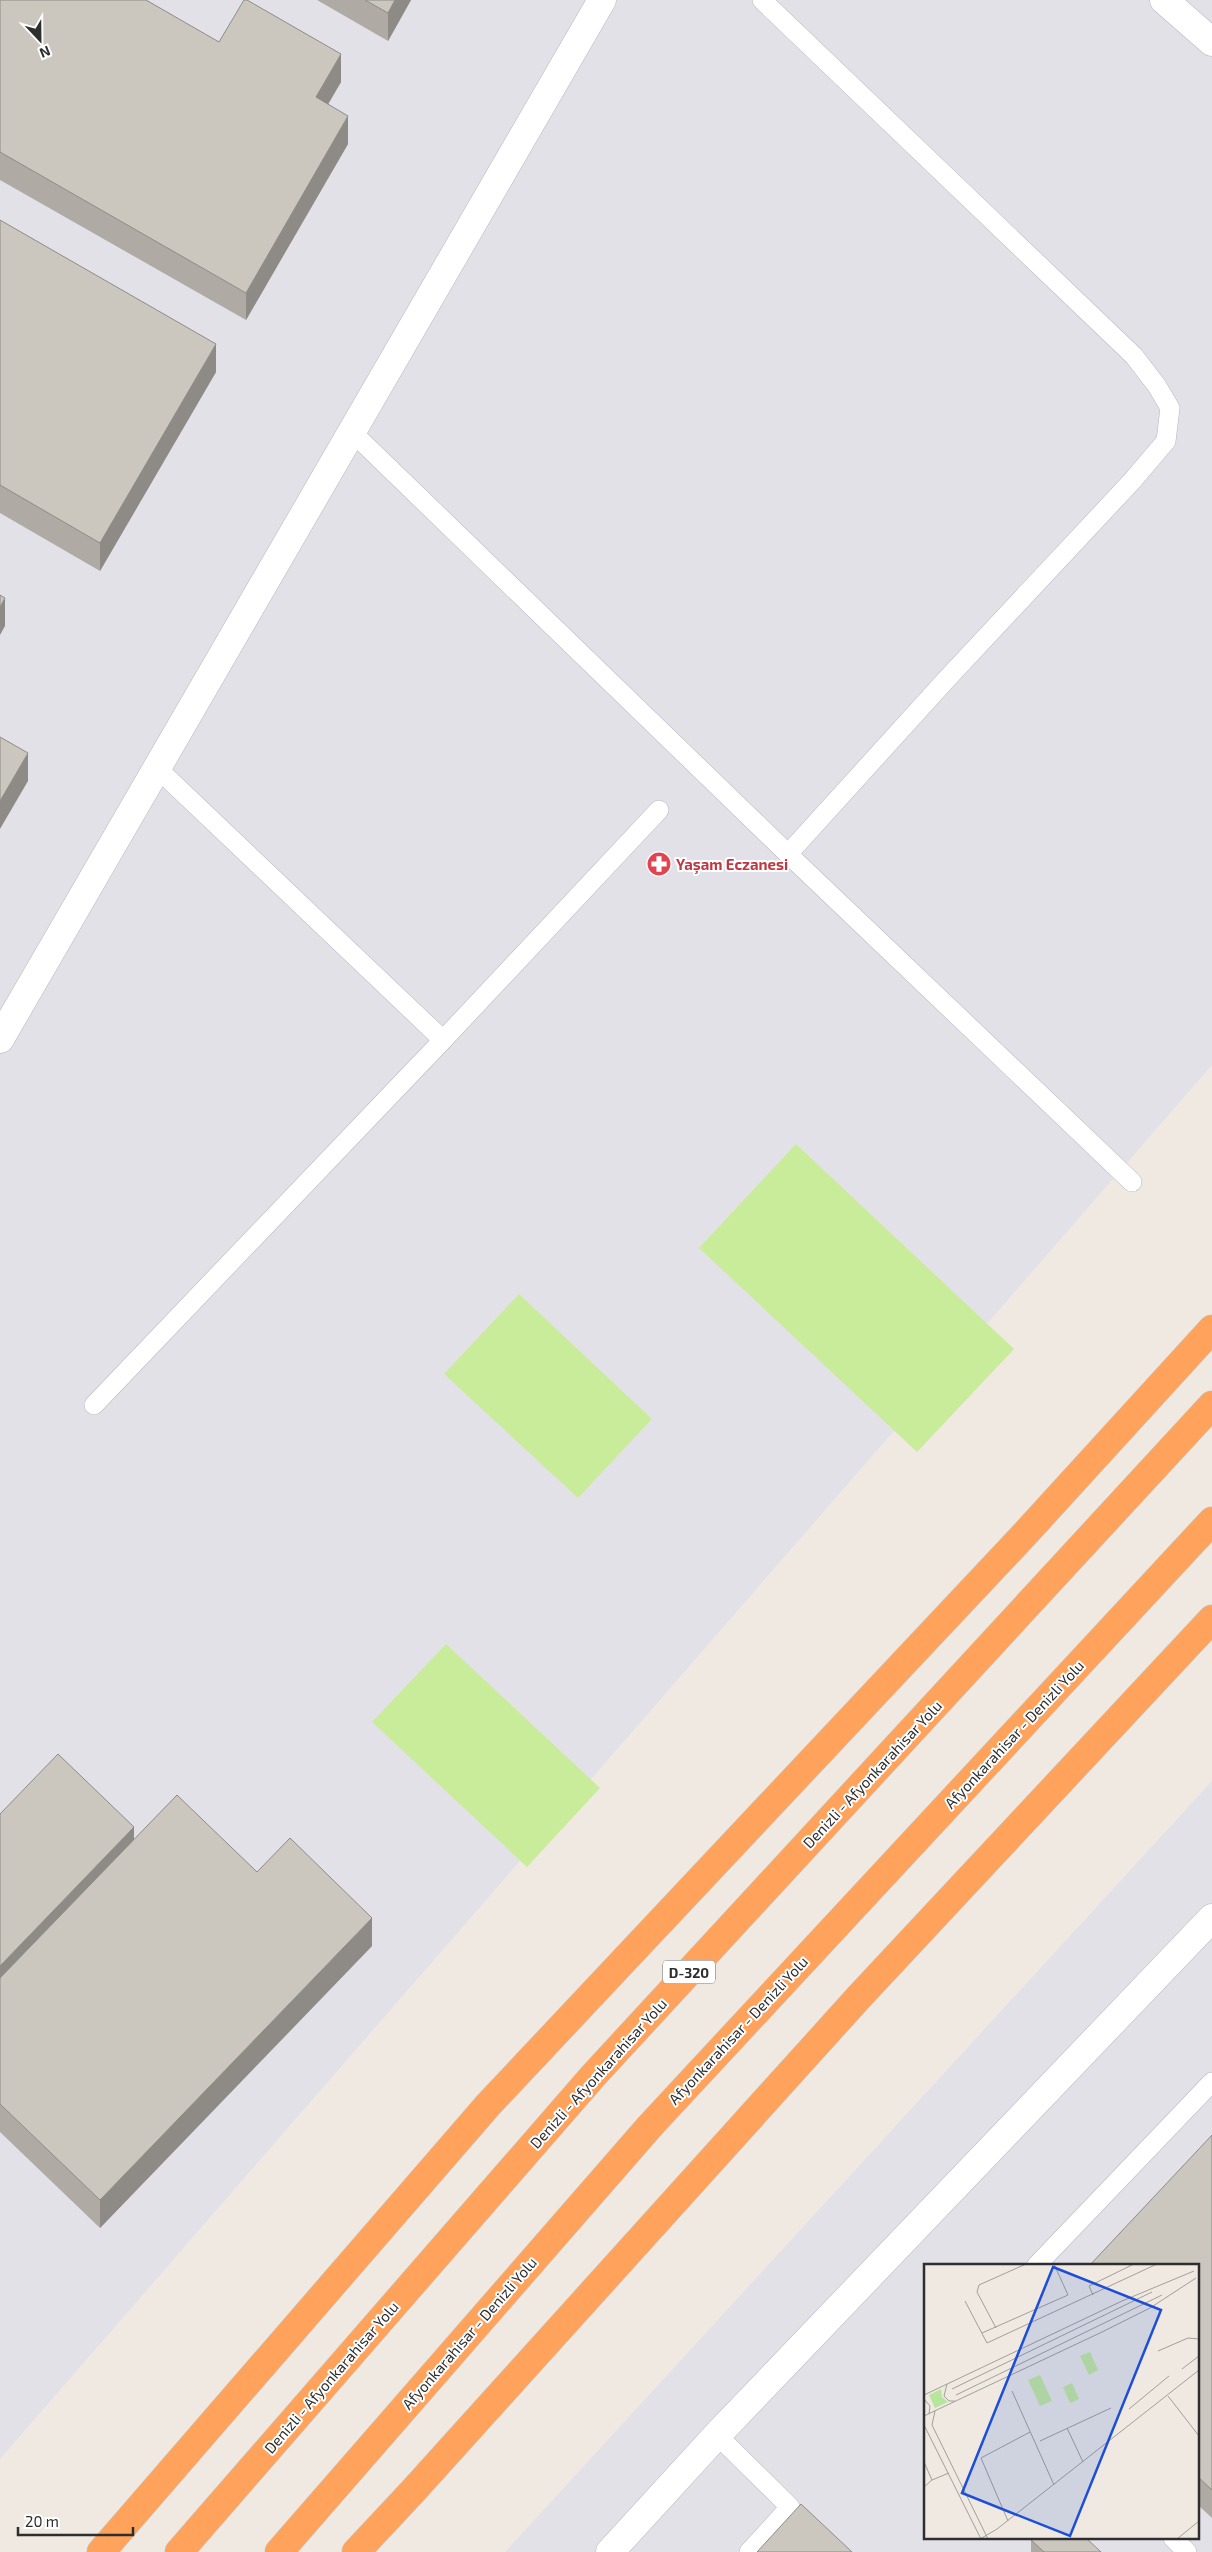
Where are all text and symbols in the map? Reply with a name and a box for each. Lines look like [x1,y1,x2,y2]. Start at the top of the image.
north arrow [15,15,65,65]
text: N [37,43,53,62]
pharmacy icon: Yaşam Eczanesi [646,851,672,877]
place label: Yaşam Eczanesi [676,855,788,875]
street label: Afyonkarahisar - Denizli Yolu [941,1656,1087,1812]
street label: Denizli - Afyonkarahisar Yolu [799,1696,945,1852]
street label: Afyonkarahisar - Denizli Yolu [665,1952,811,2108]
road number: D-320 [663,1960,715,1984]
street label: Denizli - Afyonkarahisar Yolu [526,1994,670,2152]
street label: Afyonkarahisar - Denizli Yolu [398,2253,540,2413]
inset map [924,2264,1200,2540]
street label: Denizli - Afyonkarahisar Yolu [260,2297,402,2457]
scale bar [18,2504,132,2536]
text: 20 m [25,2512,59,2530]

